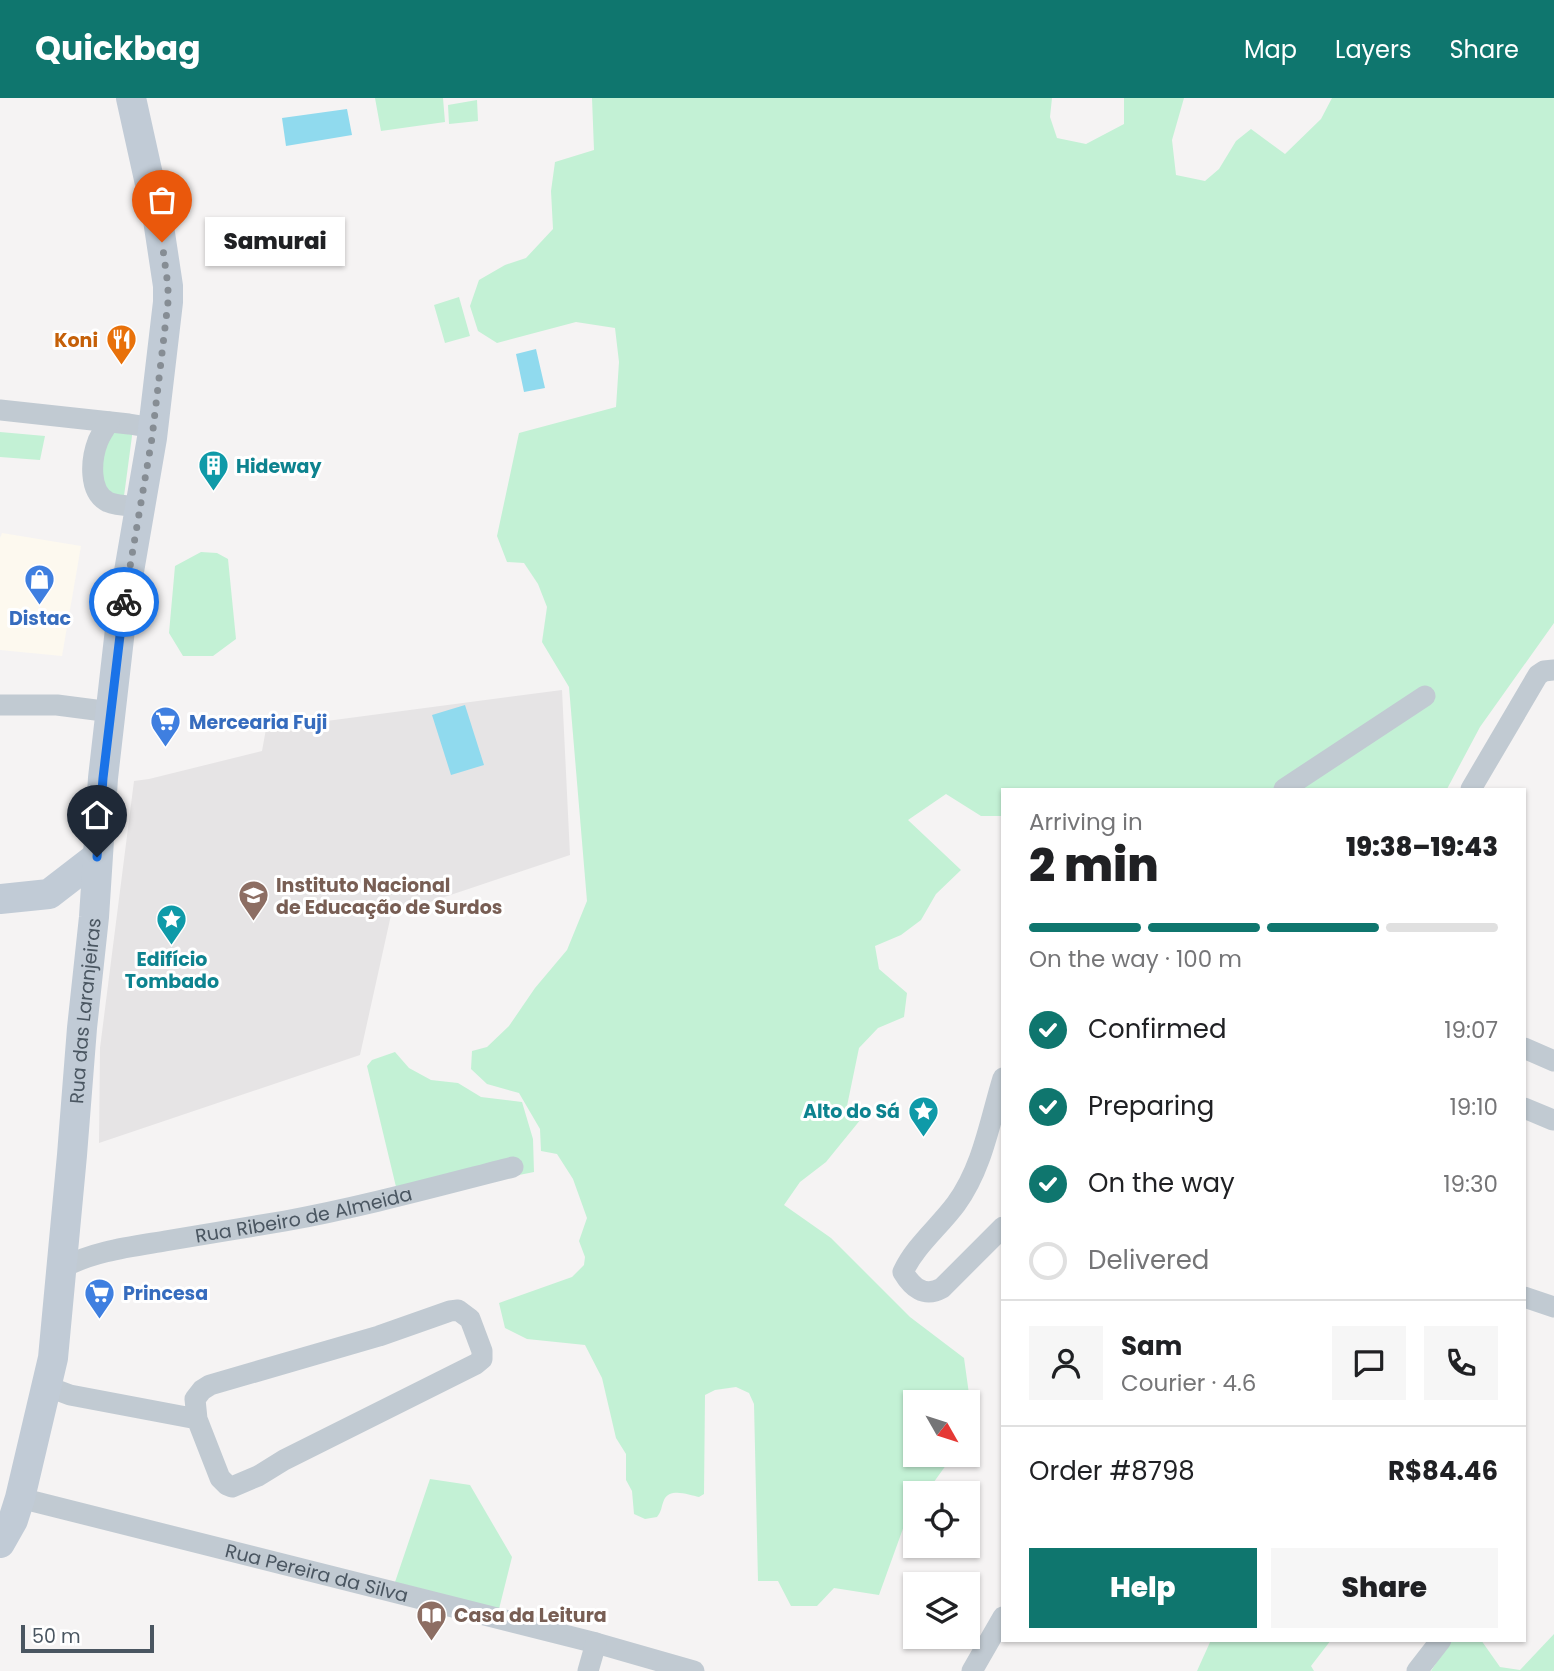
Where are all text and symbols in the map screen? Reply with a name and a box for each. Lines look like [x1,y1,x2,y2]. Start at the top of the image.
text: Quickbag [35,25,201,72]
text: Map [1244,33,1297,66]
text: Layers [1335,33,1411,66]
text: Share [1449,33,1519,66]
pin [132,170,192,242]
icon: bag [143,181,181,219]
callout: Samurai [204,218,344,266]
text: Samurai [223,225,327,257]
restaurant icon: Koni [104,323,138,367]
place label: Koni [54,327,98,354]
building icon: Hideway [196,449,230,493]
place label: Hideway [236,453,322,480]
shop icon: Distac [23,562,57,606]
courier [89,567,159,637]
icon: bike [105,583,143,621]
place label: Distac [9,605,71,632]
supermarket icon: Mercearia Fuji [149,705,183,749]
place label: Mercearia Fuji [189,709,327,736]
pin [67,785,127,857]
icon: home [78,796,116,834]
text: Arriving in [1029,806,1143,838]
text: 19:38–19:43 [1346,829,1498,865]
text: 2 min [1029,833,1159,897]
place label: Instituto Nacional de Educação de Surdos [276,872,502,921]
school or university icon: Instituto Nacional de Educação de Surdos [236,879,270,923]
place icon: Edifício Tombado [155,903,189,947]
street label: Rua das Laranjeiras [63,916,107,1105]
text: On the way · 100 m [1029,943,1242,975]
place label: Edifício Tombado [125,946,219,995]
icon: check [1029,1011,1067,1049]
text: Confirmed [1088,1011,1226,1047]
text: 19:07 [1444,1014,1498,1046]
icon: check [1029,1088,1067,1126]
text: Preparing [1088,1088,1214,1124]
text: 19:10 [1449,1091,1498,1123]
place icon: Alto do Sá [906,1094,940,1138]
place label: Alto do Sá [803,1098,900,1125]
icon: check [1029,1165,1067,1203]
text: On the way [1088,1165,1235,1201]
text: 19:30 [1443,1168,1498,1200]
street label: Rua Ribeiro de Almeida [193,1180,415,1249]
text: Delivered [1088,1242,1209,1278]
supermarket icon: Princesa [83,1276,117,1320]
place label: Princesa [123,1280,208,1307]
button: person [1029,1326,1103,1400]
button: chat [1332,1326,1406,1400]
button: phone [1424,1326,1498,1400]
text: Sam [1121,1328,1182,1364]
text: Courier · 4.6 [1121,1367,1256,1399]
north arrow [903,1390,980,1466]
map controls [903,1390,980,1649]
text: Order #8798 [1029,1453,1195,1489]
text: R$84.46 [1388,1453,1498,1489]
button: locate [903,1481,980,1558]
street label: Rua Pereira da Silva [222,1537,411,1609]
button: Help [1029,1548,1257,1628]
button: Share [1271,1548,1498,1628]
button: layers [903,1572,980,1649]
library icon: Casa da Leitura [414,1598,448,1642]
place label: Casa da Leitura [454,1602,607,1629]
scale bar [21,1622,154,1654]
text: 50 m [32,1623,81,1650]

